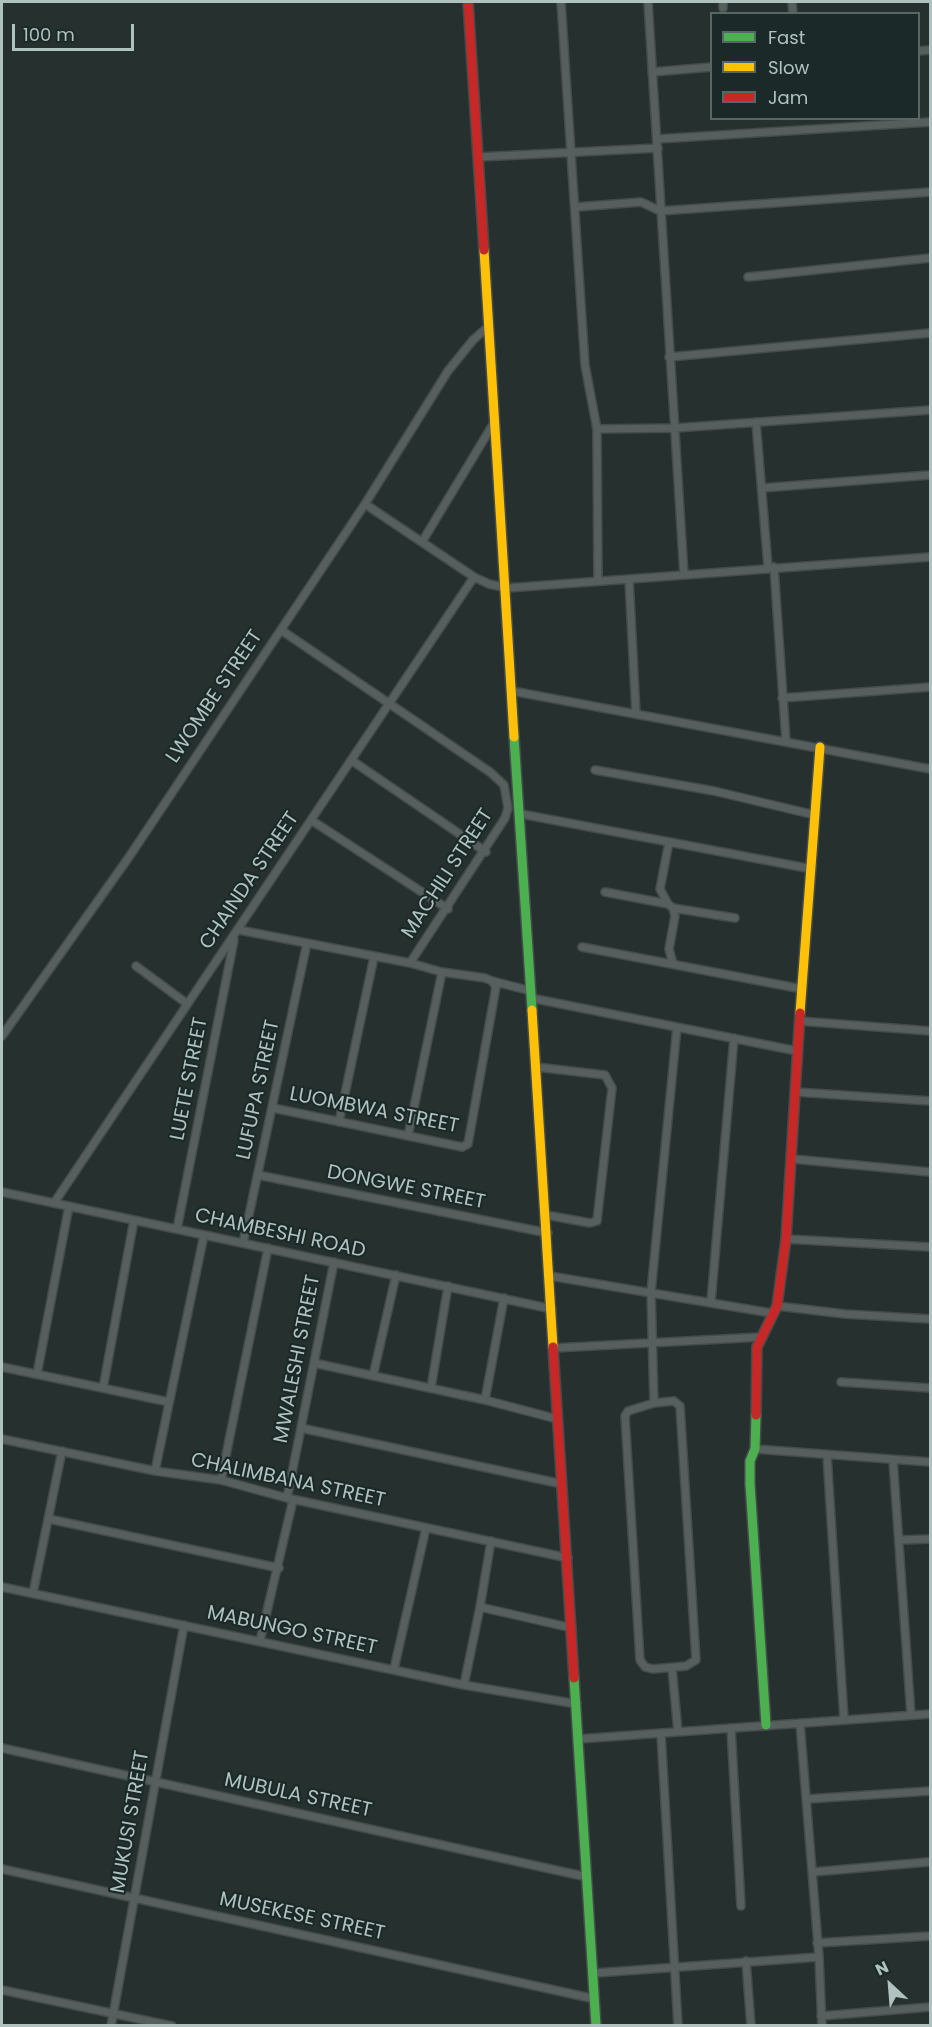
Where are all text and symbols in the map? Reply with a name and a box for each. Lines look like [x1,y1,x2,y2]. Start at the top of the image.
scale bar [15,12,136,50]
legend [710,12,920,120]
text: 100 m [23,22,75,47]
text: Fast [768,25,805,50]
text: Slow [768,55,809,80]
text: Jam [768,85,808,110]
street label: LWOMBE STREET [162,626,268,768]
street label: MACHILI STREET [397,805,499,943]
street label: CHAINDA STREET [195,808,305,954]
street label: LUETE STREET [166,1015,214,1143]
street label: LUFUPA STREET [232,1018,286,1162]
street label: LUOMBWA STREET [287,1083,461,1139]
street label: DONGWE STREET [325,1161,487,1215]
street label: CHAMBESHI ROAD [192,1204,368,1264]
street label: MWALESHI STREET [270,1273,326,1445]
street label: CHALIMBANA STREET [189,1449,387,1513]
street label: MABUNGO STREET [205,1601,379,1661]
street label: MUKUSI STREET [107,1749,155,1895]
street label: MUBULA STREET [222,1769,374,1823]
street label: MUSEKESE STREET [217,1888,387,1946]
north arrow [860,1955,920,2015]
text: N [871,1955,892,1981]

